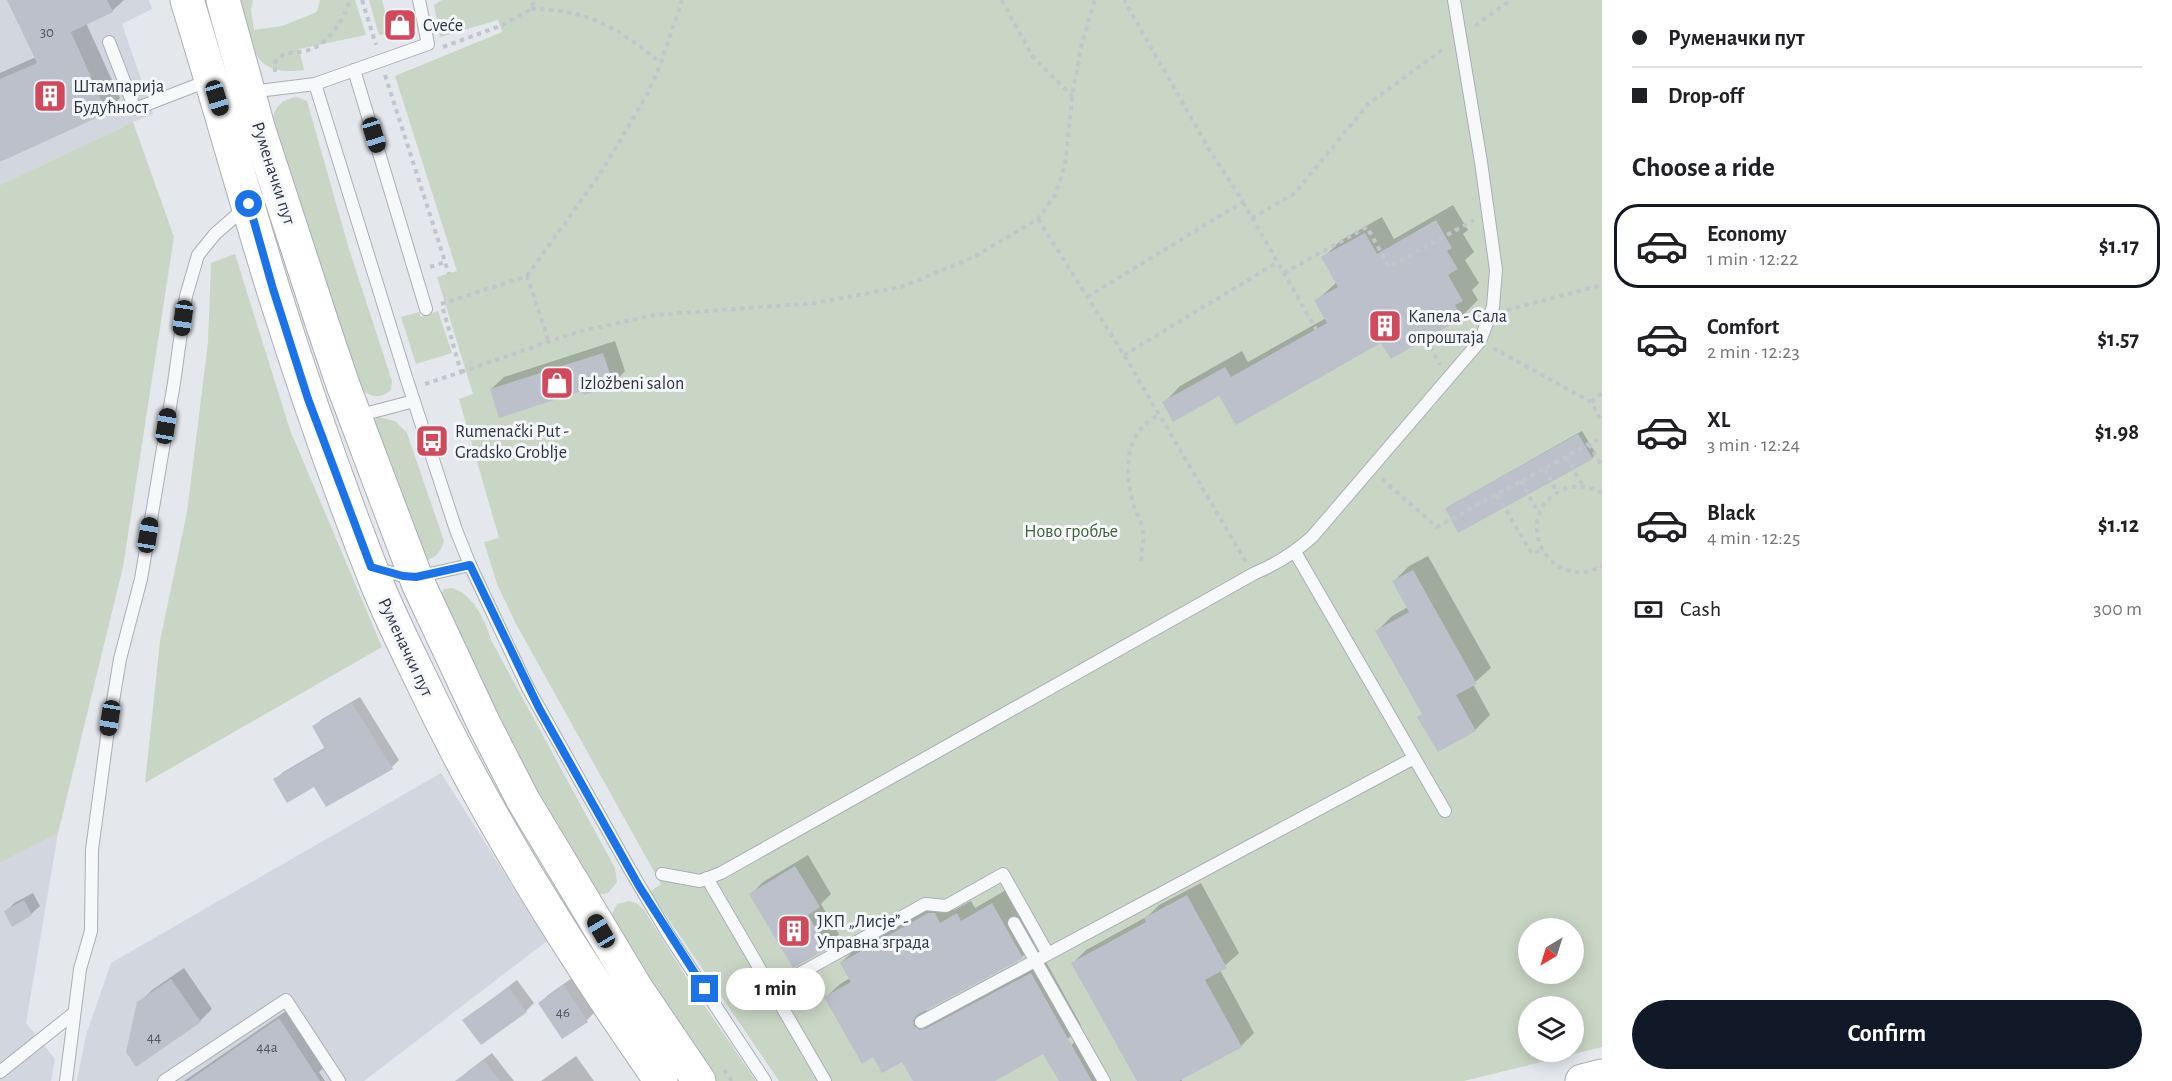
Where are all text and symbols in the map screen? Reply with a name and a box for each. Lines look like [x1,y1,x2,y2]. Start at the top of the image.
shop icon: Cveće [382,7,418,43]
place label: Cveće [423,17,463,35]
house number: 30 [40,25,54,40]
text: Руменачки пут [1668,27,1805,49]
building icon: Штампарија Будућност [32,78,68,114]
place label: Штампарија Будућност [73,78,164,117]
car [203,78,231,118]
text: Drop-off [1668,85,1744,107]
car [360,115,388,155]
street label: Руменачки пут [248,120,298,227]
text: Choose a ride [1632,154,1775,181]
route start [235,190,262,217]
icon: car [1635,219,1689,273]
text: Economy [1707,223,1787,245]
text: $1.17 [2099,235,2139,257]
text: 1 min · 12:22 [1707,249,1798,269]
car [172,299,194,337]
building icon: Капела - Сала опроштаја [1367,308,1403,344]
place label: Капела - Сала опроштаја [1408,308,1507,347]
icon: car [1635,312,1689,366]
text: Comfort [1707,316,1779,338]
text: $1.57 [2097,328,2139,350]
text: 2 min · 12:23 [1707,342,1800,362]
shop icon: Izložbeni salon [539,365,575,401]
place label: Izložbeni salon [580,375,684,393]
icon: car [1635,405,1689,459]
car [154,407,178,445]
text: XL [1707,409,1730,431]
text: $1.98 [2095,421,2139,443]
bus stop icon: Rumenački Put - Gradsko Groblje [414,423,450,459]
place label: Rumenački Put - Gradsko Groblje [455,423,569,462]
text: 3 min · 12:24 [1707,435,1800,455]
icon: car [1635,498,1689,552]
text: Black [1707,502,1755,524]
text: $1.12 [2098,514,2139,536]
car [136,516,160,554]
park label: Ново гробље [1024,522,1118,541]
text: 4 min · 12:25 [1707,528,1800,548]
icon: cash [1632,593,1665,626]
street label: Руменачки пут [374,595,436,700]
text: Cash [1680,598,1721,620]
text: 300 m [2093,599,2142,619]
car [98,699,122,737]
car [584,911,618,951]
building icon: ЈКП „Лисје” - Управна зграда [776,913,812,949]
place label: ЈКП „Лисје” - Управна зграда [817,913,930,952]
north arrow [1518,918,1584,984]
map controls [1518,918,1584,1062]
callout: 1 min [726,968,825,1010]
route end [691,975,718,1002]
text: 1 min [754,979,797,999]
button: layers [1518,996,1584,1062]
button: Confirm [1632,1000,2142,1069]
house number: 46 [556,1005,570,1020]
house number: 44 [147,1030,161,1045]
house number: 44a [256,1040,278,1055]

